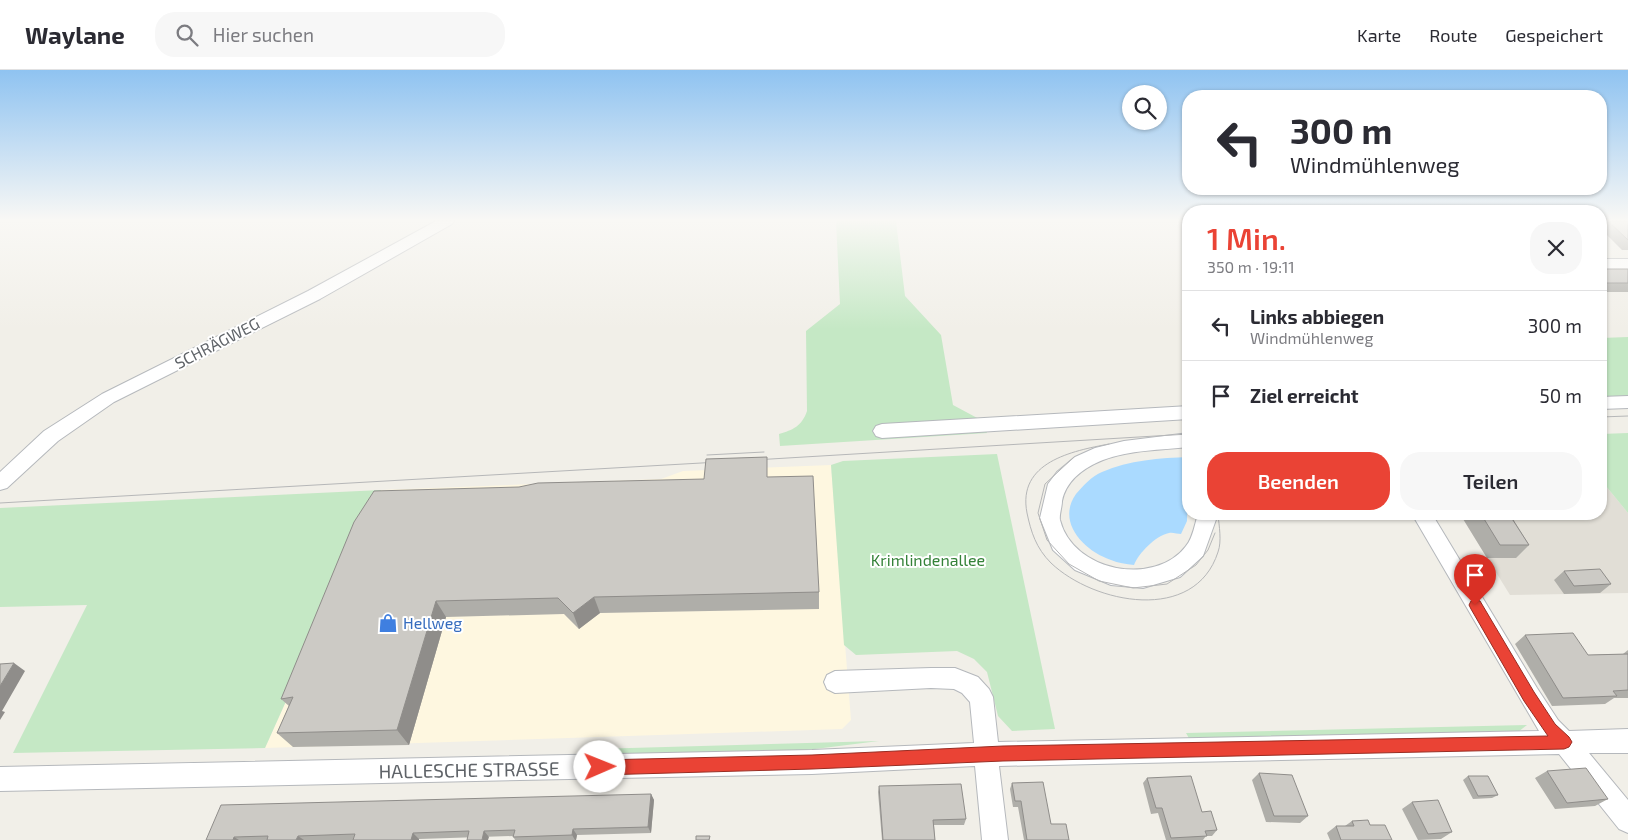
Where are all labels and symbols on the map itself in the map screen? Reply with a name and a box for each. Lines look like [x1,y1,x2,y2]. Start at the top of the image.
street label: SCHRÄGWEG [171,313,262,372]
park label: Krimlindenallee [871,550,985,569]
pin [1454,554,1496,605]
shop icon: Hellweg [377,612,399,634]
place label: Hellweg [403,613,462,632]
position arrow [573,740,625,792]
street label: HALLESCHE STRASSE [378,756,560,783]

